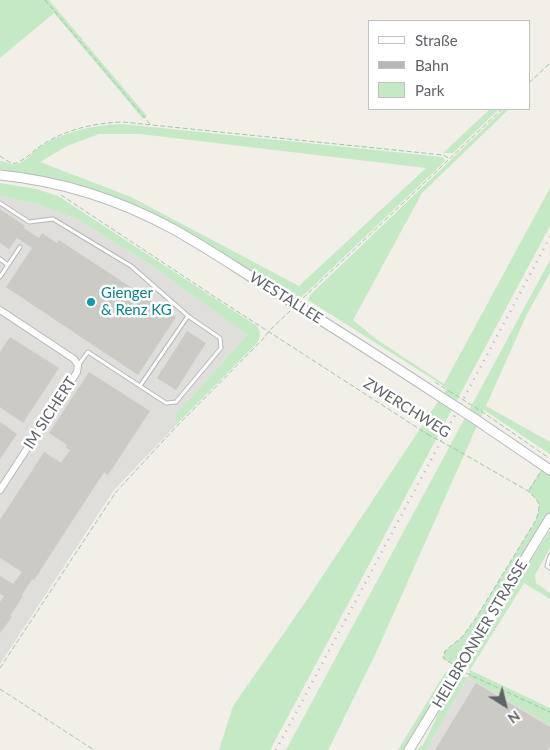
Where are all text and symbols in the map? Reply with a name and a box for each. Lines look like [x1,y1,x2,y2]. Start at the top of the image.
legend [368,20,530,110]
text: Straße [415,31,458,49]
text: Bahn [415,56,449,74]
text: Park [415,81,444,99]
street label: WESTALLEE [246,268,326,328]
place label: Gienger & Renz KG [101,284,172,319]
marker: Gienger & Renz KG [85,296,97,308]
street label: IM SICHERT [20,374,80,452]
street label: ZWERCHWEG [360,374,454,442]
street label: HEILBRONNER STRASSE [429,557,531,711]
north arrow [480,680,530,730]
text: N [505,707,523,728]

